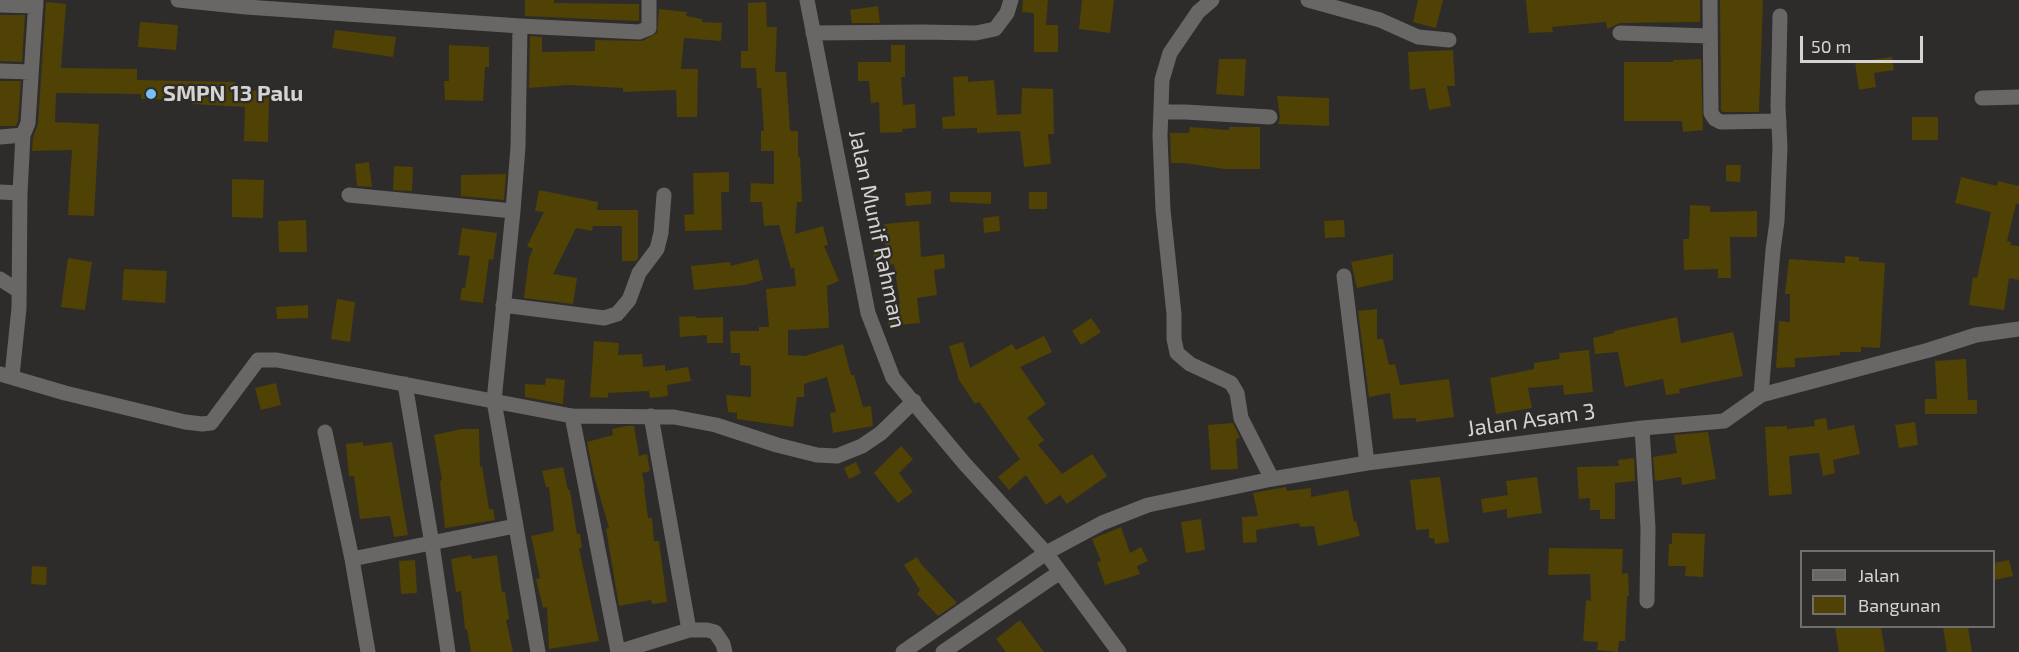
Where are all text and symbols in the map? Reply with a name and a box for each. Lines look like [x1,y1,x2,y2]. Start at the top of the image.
scale bar [1803,24,1926,62]
text: 50 m [1811,35,1851,57]
place label: SMPN 13 Palu [163,81,303,107]
marker: SMPN 13 Palu [144,87,158,101]
street label: Jalan Munif Rahman [843,128,911,330]
street label: Jalan Asam 3 [1465,398,1597,442]
legend [1800,550,1995,628]
text: Jalan [1858,564,1900,586]
text: Bangunan [1858,594,1941,616]

